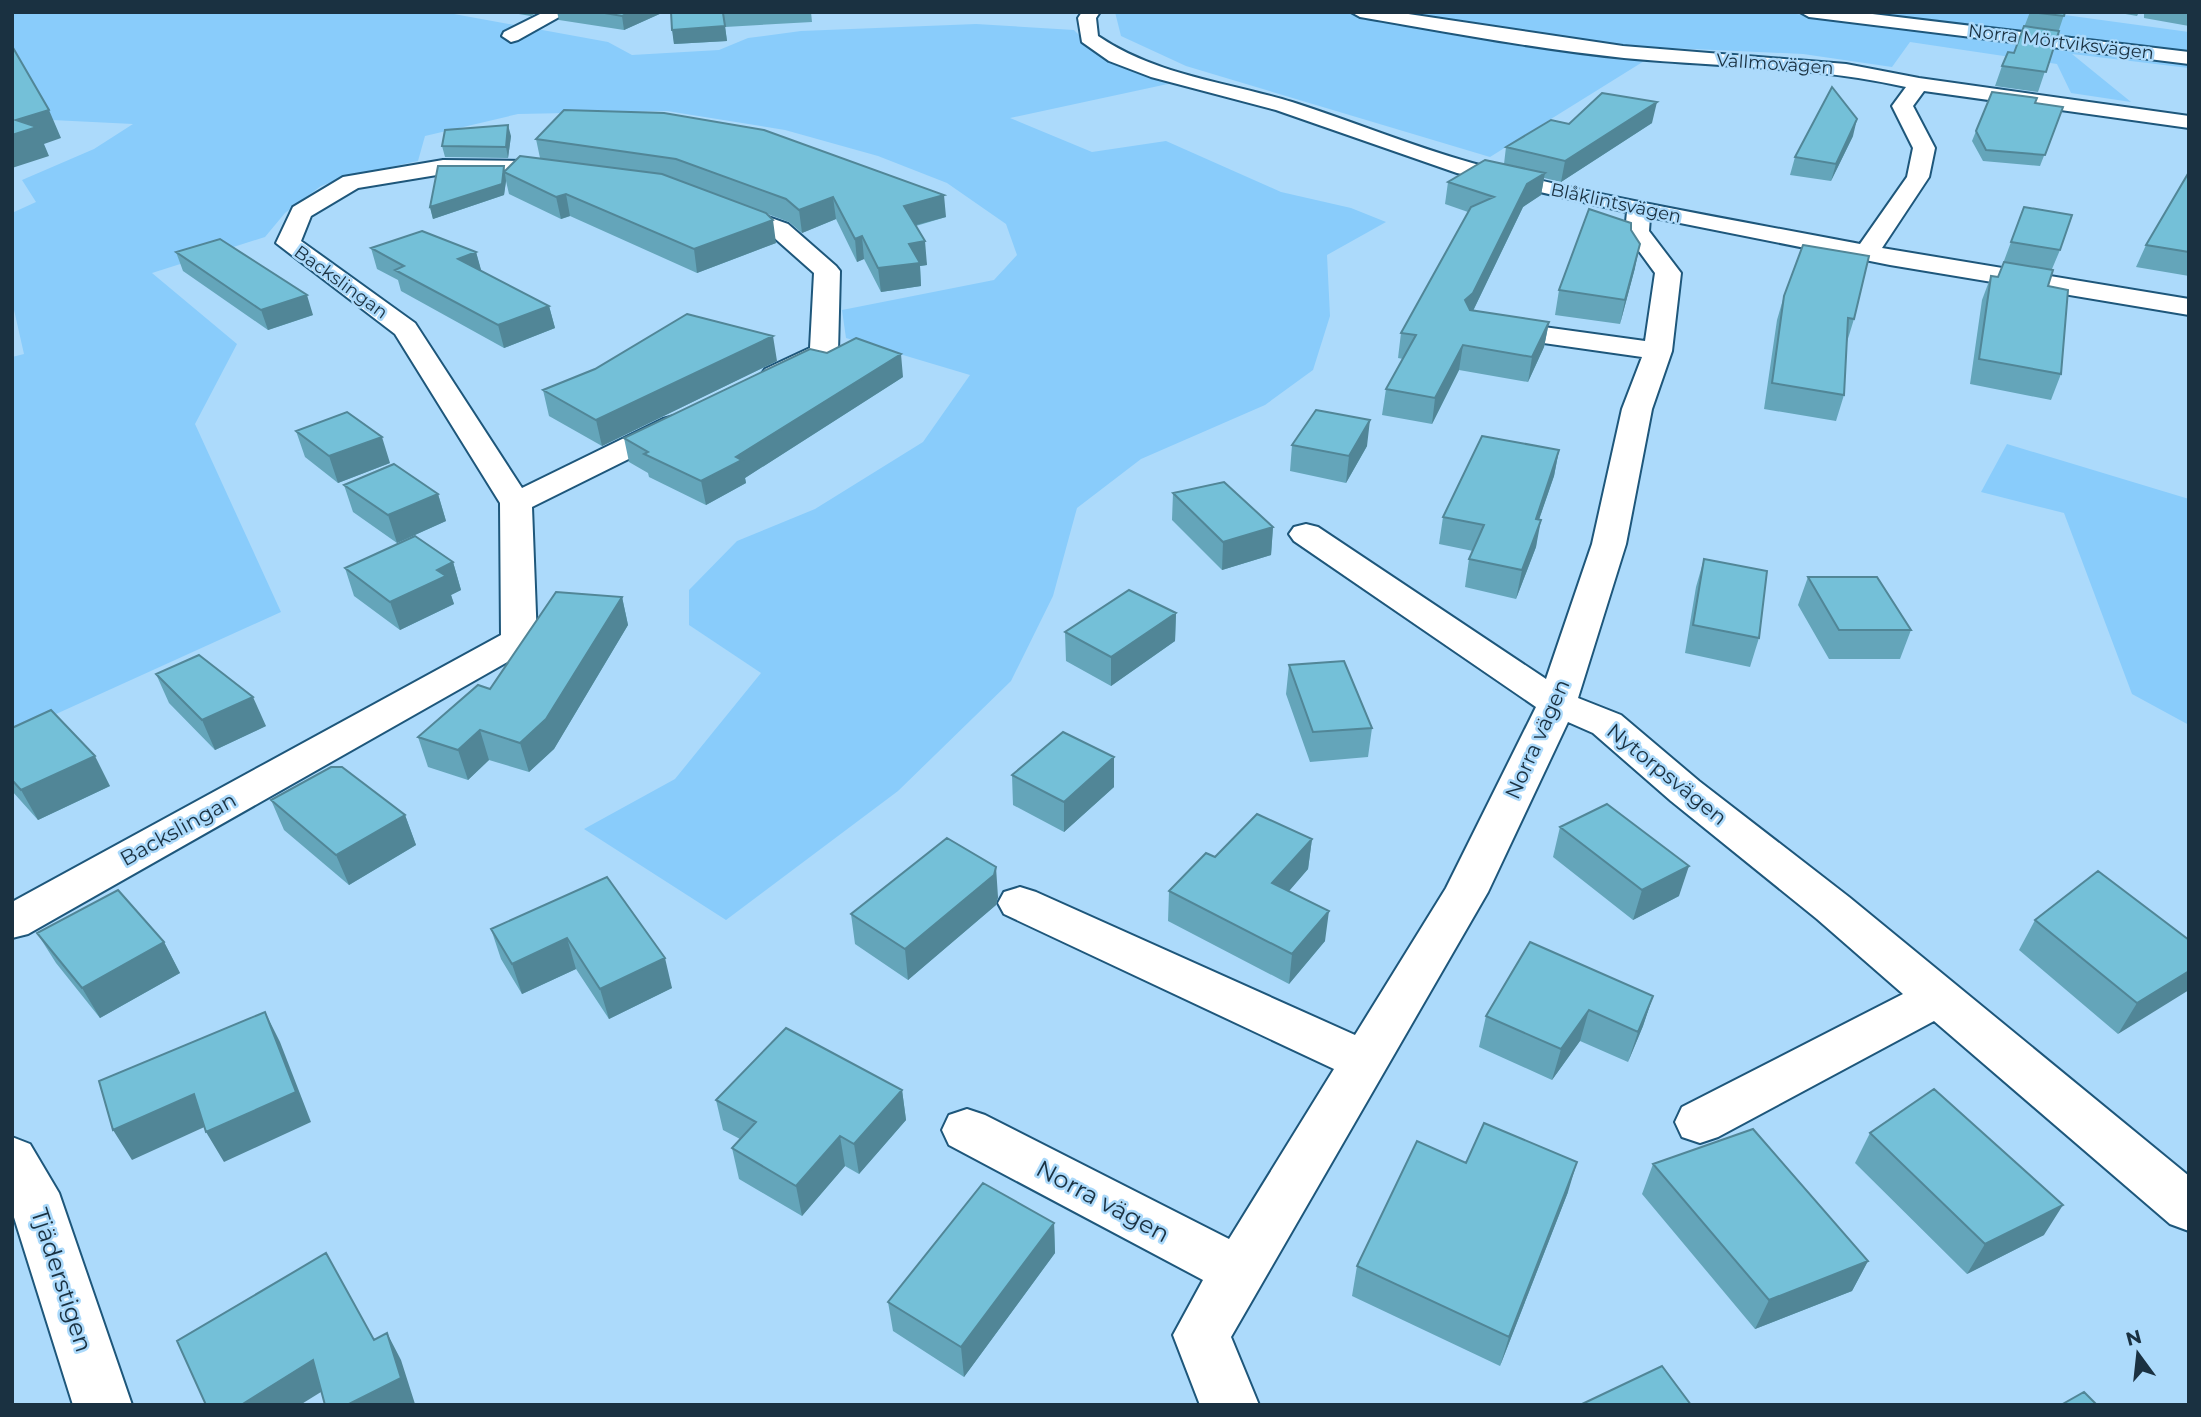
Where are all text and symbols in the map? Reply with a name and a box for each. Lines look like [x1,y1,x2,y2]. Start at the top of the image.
street label: Norra Mörtviksvägen [1967,20,2155,64]
street label: Vallmovägen [1716,49,1834,79]
street label: Blåklintsvägen [1549,178,1683,228]
street label: Backslingan [290,241,392,323]
street label: Norra vägen [1499,675,1575,803]
street label: Nytorpsvägen [1602,718,1732,830]
street label: Backslingan [116,787,240,871]
street label: Norra vägen [1031,1154,1175,1248]
street label: Tjäderstigen [25,1204,99,1356]
north arrow [2103,1319,2173,1389]
text: N [2123,1325,2144,1351]

